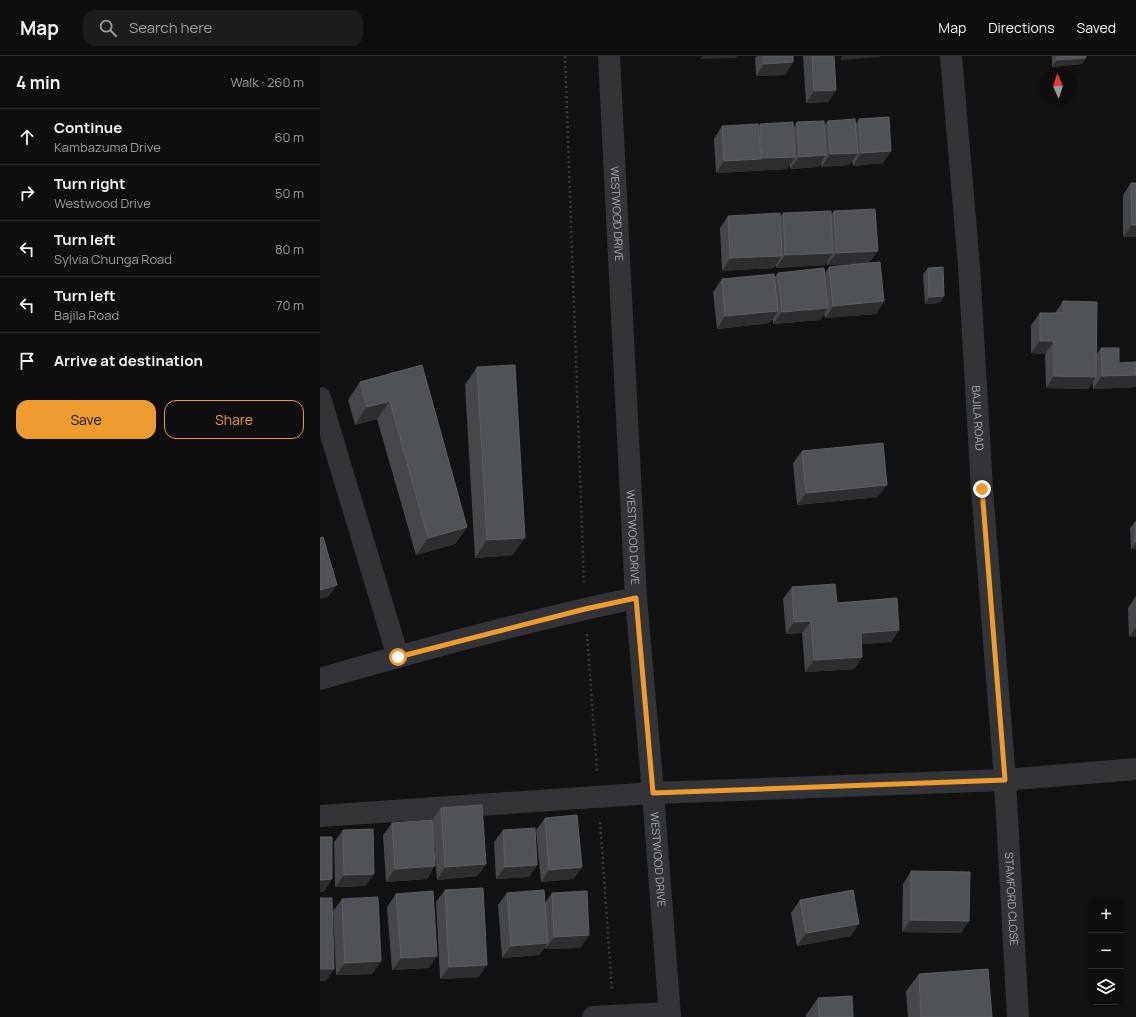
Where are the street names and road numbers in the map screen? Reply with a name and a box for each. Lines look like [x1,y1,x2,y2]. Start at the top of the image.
street label: WESTWOOD DRIVE [608,166,627,262]
street label: BAJILA ROAD [969,385,988,451]
street label: WESTWOOD DRIVE [624,490,643,585]
street label: WESTWOOD DRIVE [647,811,670,907]
street label: STAMFORD CLOSE [1002,852,1022,946]

